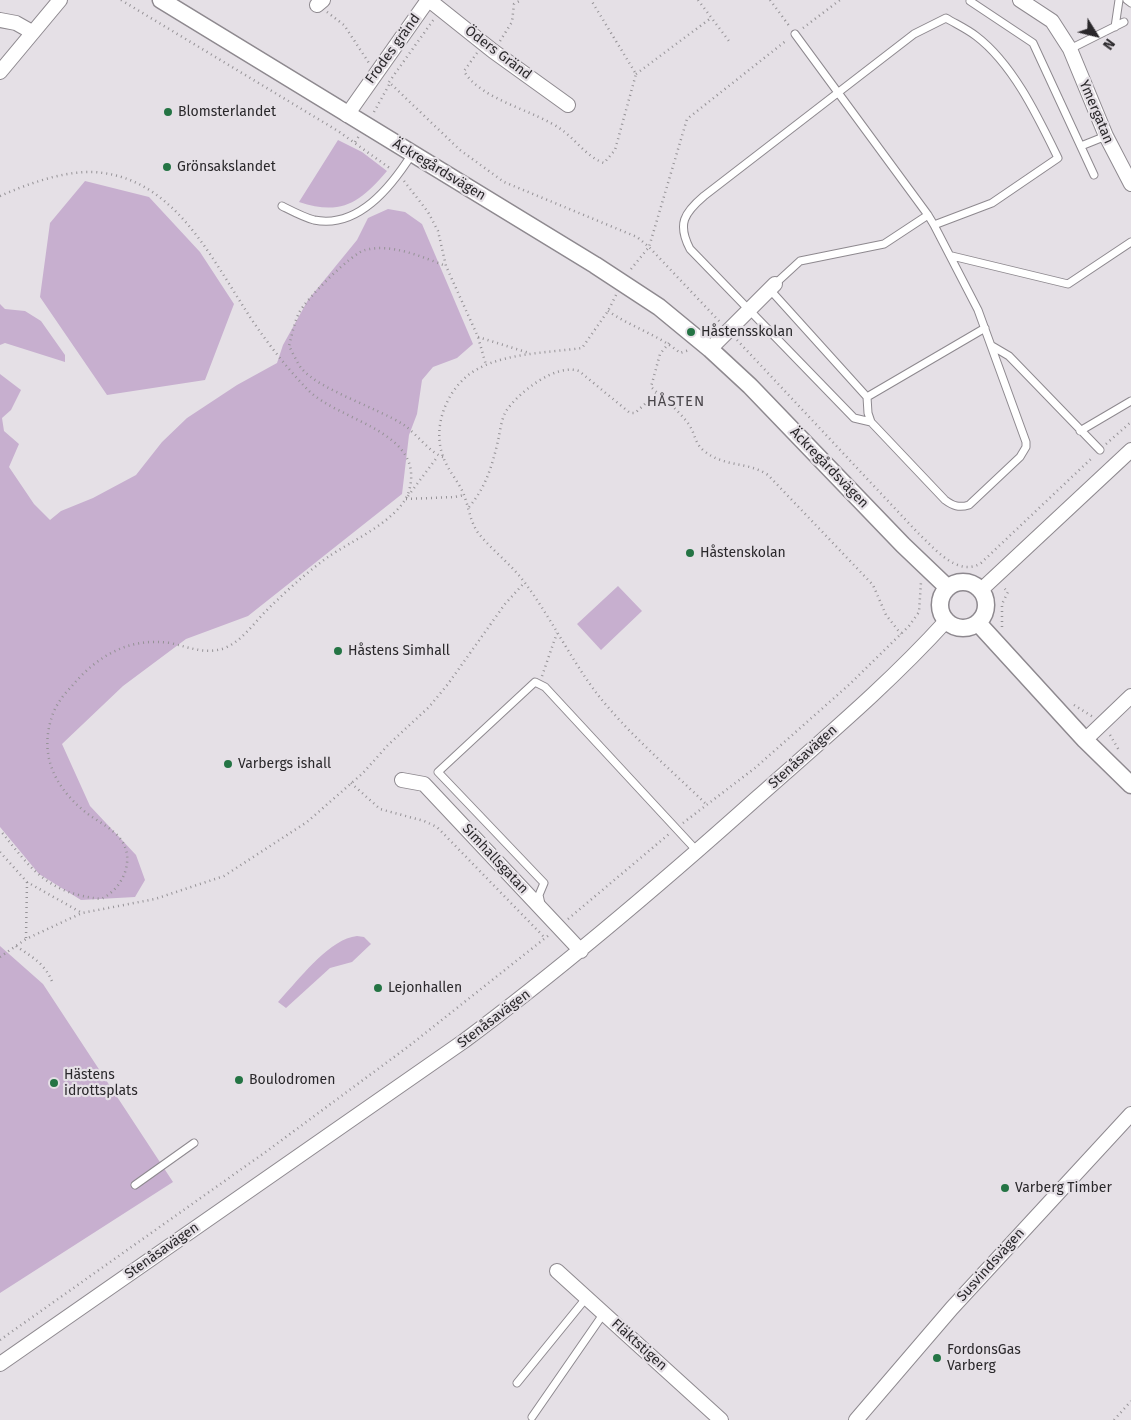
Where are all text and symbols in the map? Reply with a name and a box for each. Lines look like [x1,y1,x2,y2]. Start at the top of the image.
north arrow [1071,10,1121,60]
street label: Frodes gränd [362,11,424,87]
street label: Öders Gränd [461,22,535,84]
text: N [1099,35,1118,53]
street label: Ymergatan [1075,78,1117,146]
place label: Blomsterlandet [178,104,276,120]
marker: Blomsterlandet [162,106,174,118]
street label: Äckregårdsvägen [389,136,489,204]
place label: Grönsakslandet [177,159,276,175]
marker: Grönsakslandet [161,161,173,173]
place label: Håstensskolan [701,324,793,340]
marker: Håstensskolan [685,326,697,338]
district label: HÅSTEN [646,393,706,411]
street label: Äckregårdsvägen [786,424,872,512]
place label: Håstenskolan [700,545,786,561]
marker: Håstenskolan [684,547,696,559]
place label: Håstens Simhall [348,643,450,659]
marker: Håstens Simhall [332,645,344,657]
street label: Stenåsavägen [765,722,841,792]
place label: Varbergs ishall [238,756,331,772]
marker: Varbergs ishall [222,758,234,770]
street label: Simhallsgatan [458,821,532,897]
place label: Lejonhallen [388,980,462,996]
marker: Lejonhallen [372,982,384,994]
street label: Stenåsavägen [454,986,534,1052]
place label: Hästens idrottsplats [64,1067,138,1100]
place label: Boulodromen [249,1072,335,1088]
marker: Boulodromen [233,1074,245,1086]
marker: Hästens idrottsplats [48,1077,60,1089]
place label: Varberg Timber [1015,1180,1112,1196]
marker: Varberg Timber [999,1182,1011,1194]
street label: Stenåsavägen [122,1219,202,1283]
street label: Susvindsvägen [954,1225,1028,1305]
street label: Fläktstigen [608,1316,670,1374]
place label: FordonsGas Varberg [947,1342,1021,1374]
marker: FordonsGas Varberg [931,1352,943,1364]

